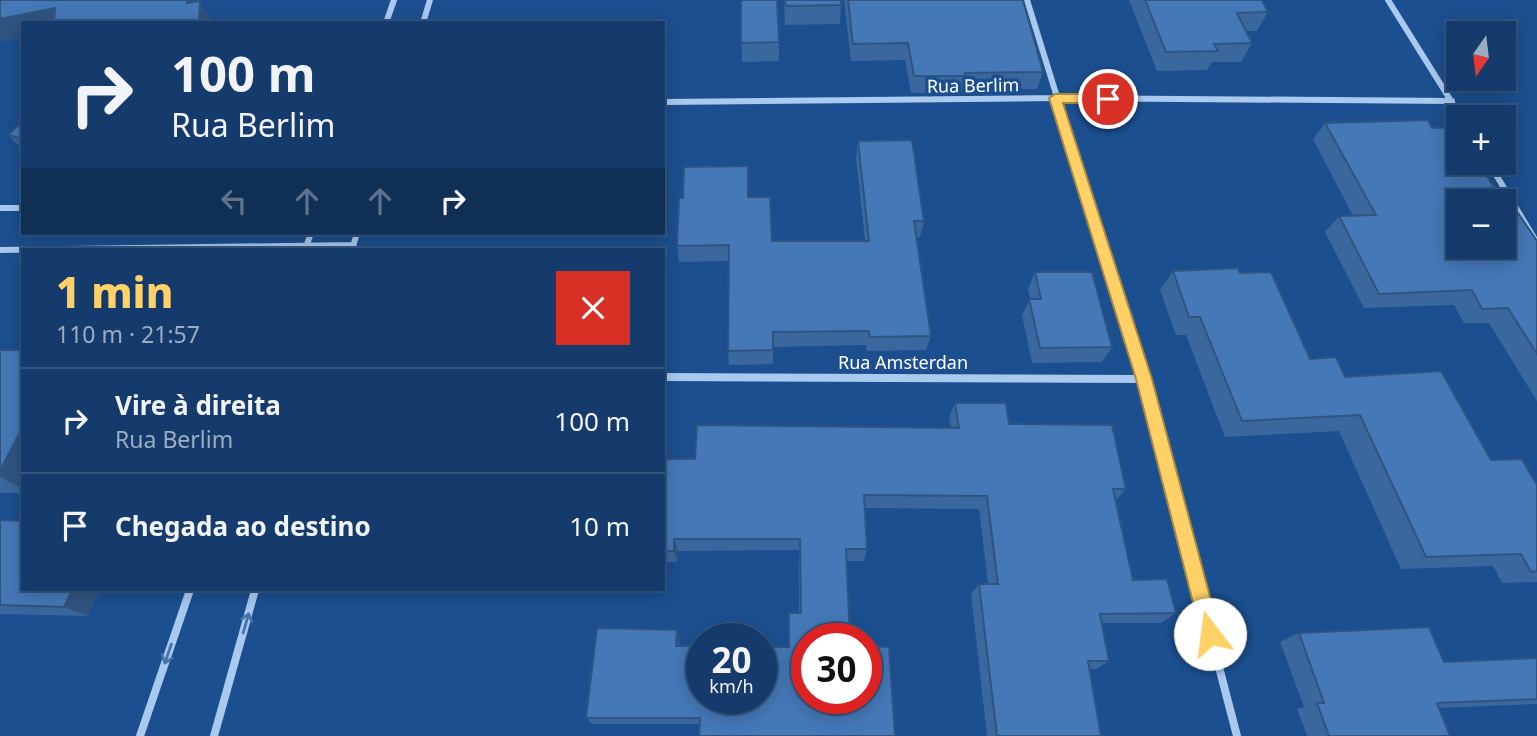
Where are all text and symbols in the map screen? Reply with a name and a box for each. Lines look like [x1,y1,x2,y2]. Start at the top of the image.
north arrow [1446,21,1516,91]
map controls [1446,21,1516,259]
text: 100 m [171,40,316,106]
icon: right [56,49,147,140]
pin [1078,69,1138,129]
street label: Rua Berlim [927,72,1019,98]
icon: arrive [1089,80,1127,118]
text: Rua Berlim [171,103,335,146]
button: + [1446,105,1516,175]
icon: left [215,182,253,220]
icon: ahead [288,182,326,220]
icon: ahead [361,182,399,220]
icon: right [434,182,472,220]
button: − [1446,189,1516,259]
text: 1 min [56,263,173,320]
button: close [556,271,630,345]
text: 110 m · 21:57 [56,318,200,350]
street label: Rua Amsterdan [838,350,968,374]
text: Vire à direita [115,387,281,423]
icon: right [56,402,94,440]
text: 100 m [554,403,630,439]
text: Rua Berlim [115,423,233,455]
icon: arrive [56,507,94,545]
text: Chegada ao destino [115,508,371,544]
text: 10 m [569,508,630,544]
position arrow [1173,597,1247,671]
one-way arrow [240,612,253,634]
speed limit sign: 30 [791,623,882,714]
text: 20 [711,636,752,683]
one-way arrow [161,643,173,665]
text: km/h [709,674,754,698]

